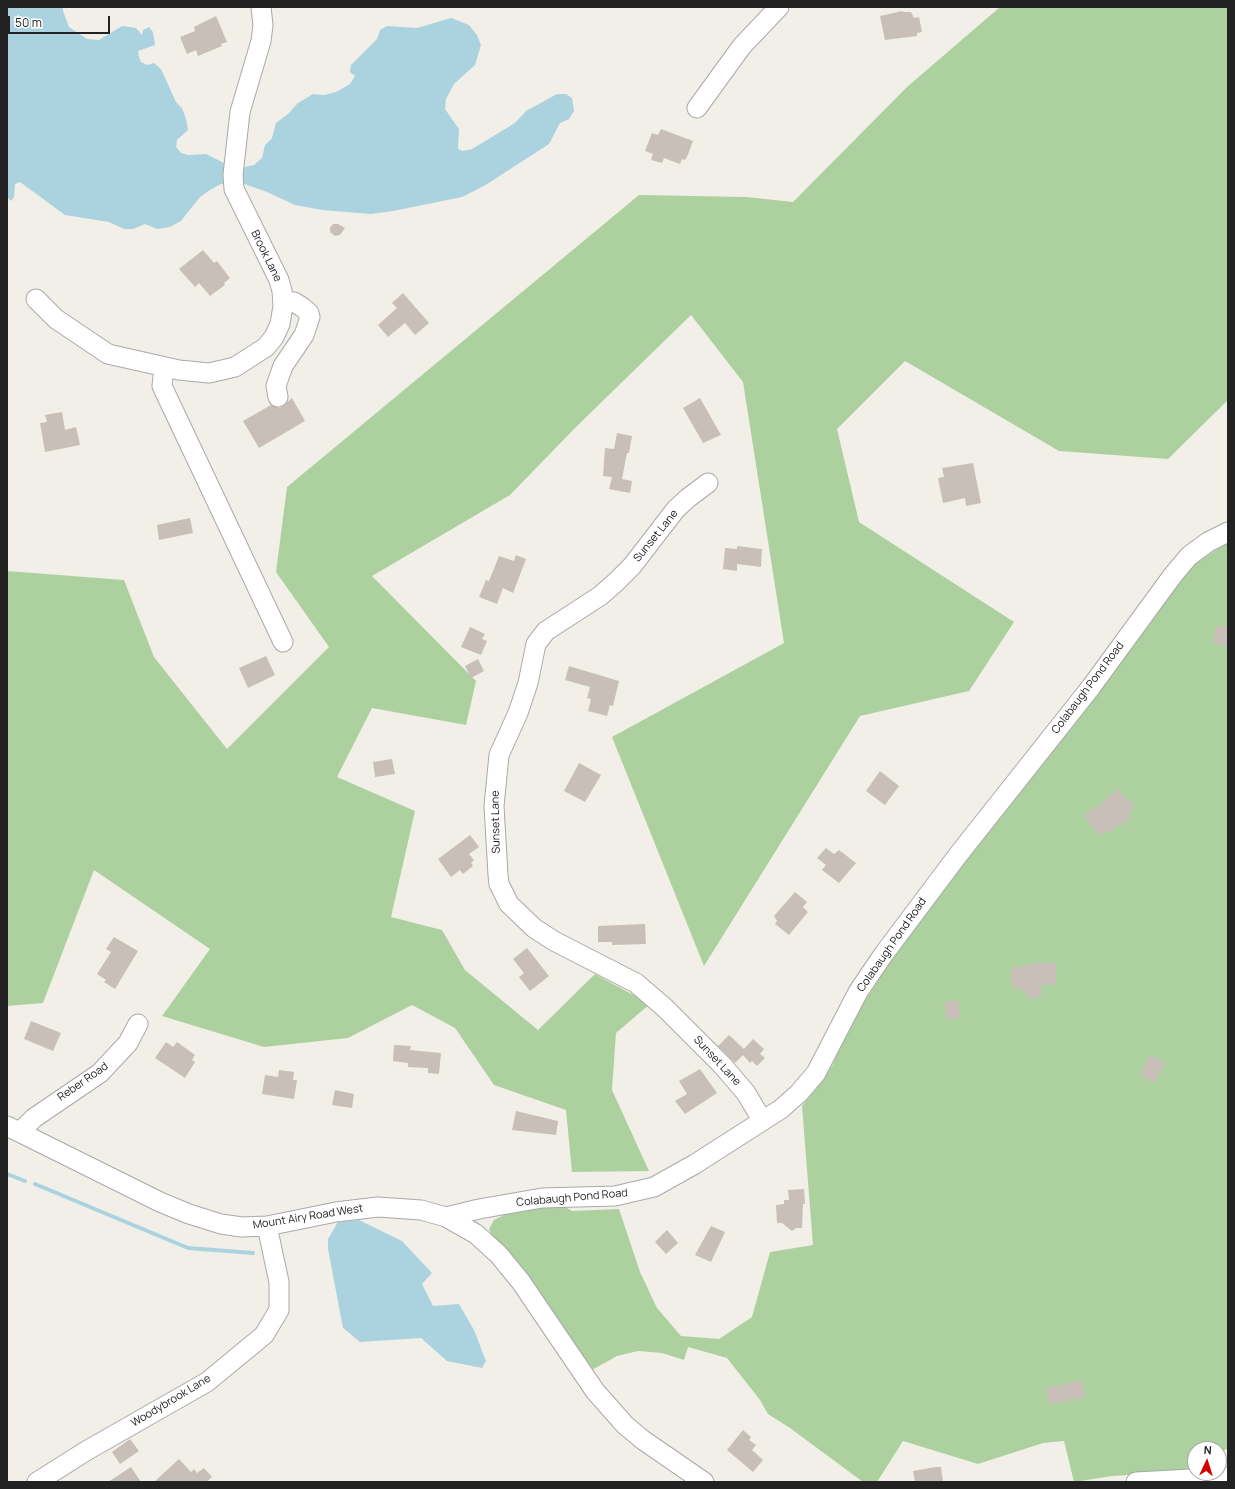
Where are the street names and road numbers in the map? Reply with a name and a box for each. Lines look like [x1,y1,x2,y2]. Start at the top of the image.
street label: Brook Lane [248,228,284,284]
street label: Sunset Lane [631,507,681,565]
street label: Colabaugh Pond Road [1049,639,1127,737]
street label: Sunset Lane [489,790,503,854]
street label: Colabaugh Pond Road [855,895,929,995]
street label: Sunset Lane [691,1033,743,1089]
street label: Reber Road [55,1060,111,1104]
street label: Colabaugh Pond Road [516,1187,628,1209]
street label: Mount Airy Road West [252,1202,364,1232]
street label: Woodybrook Lane [129,1372,213,1430]

